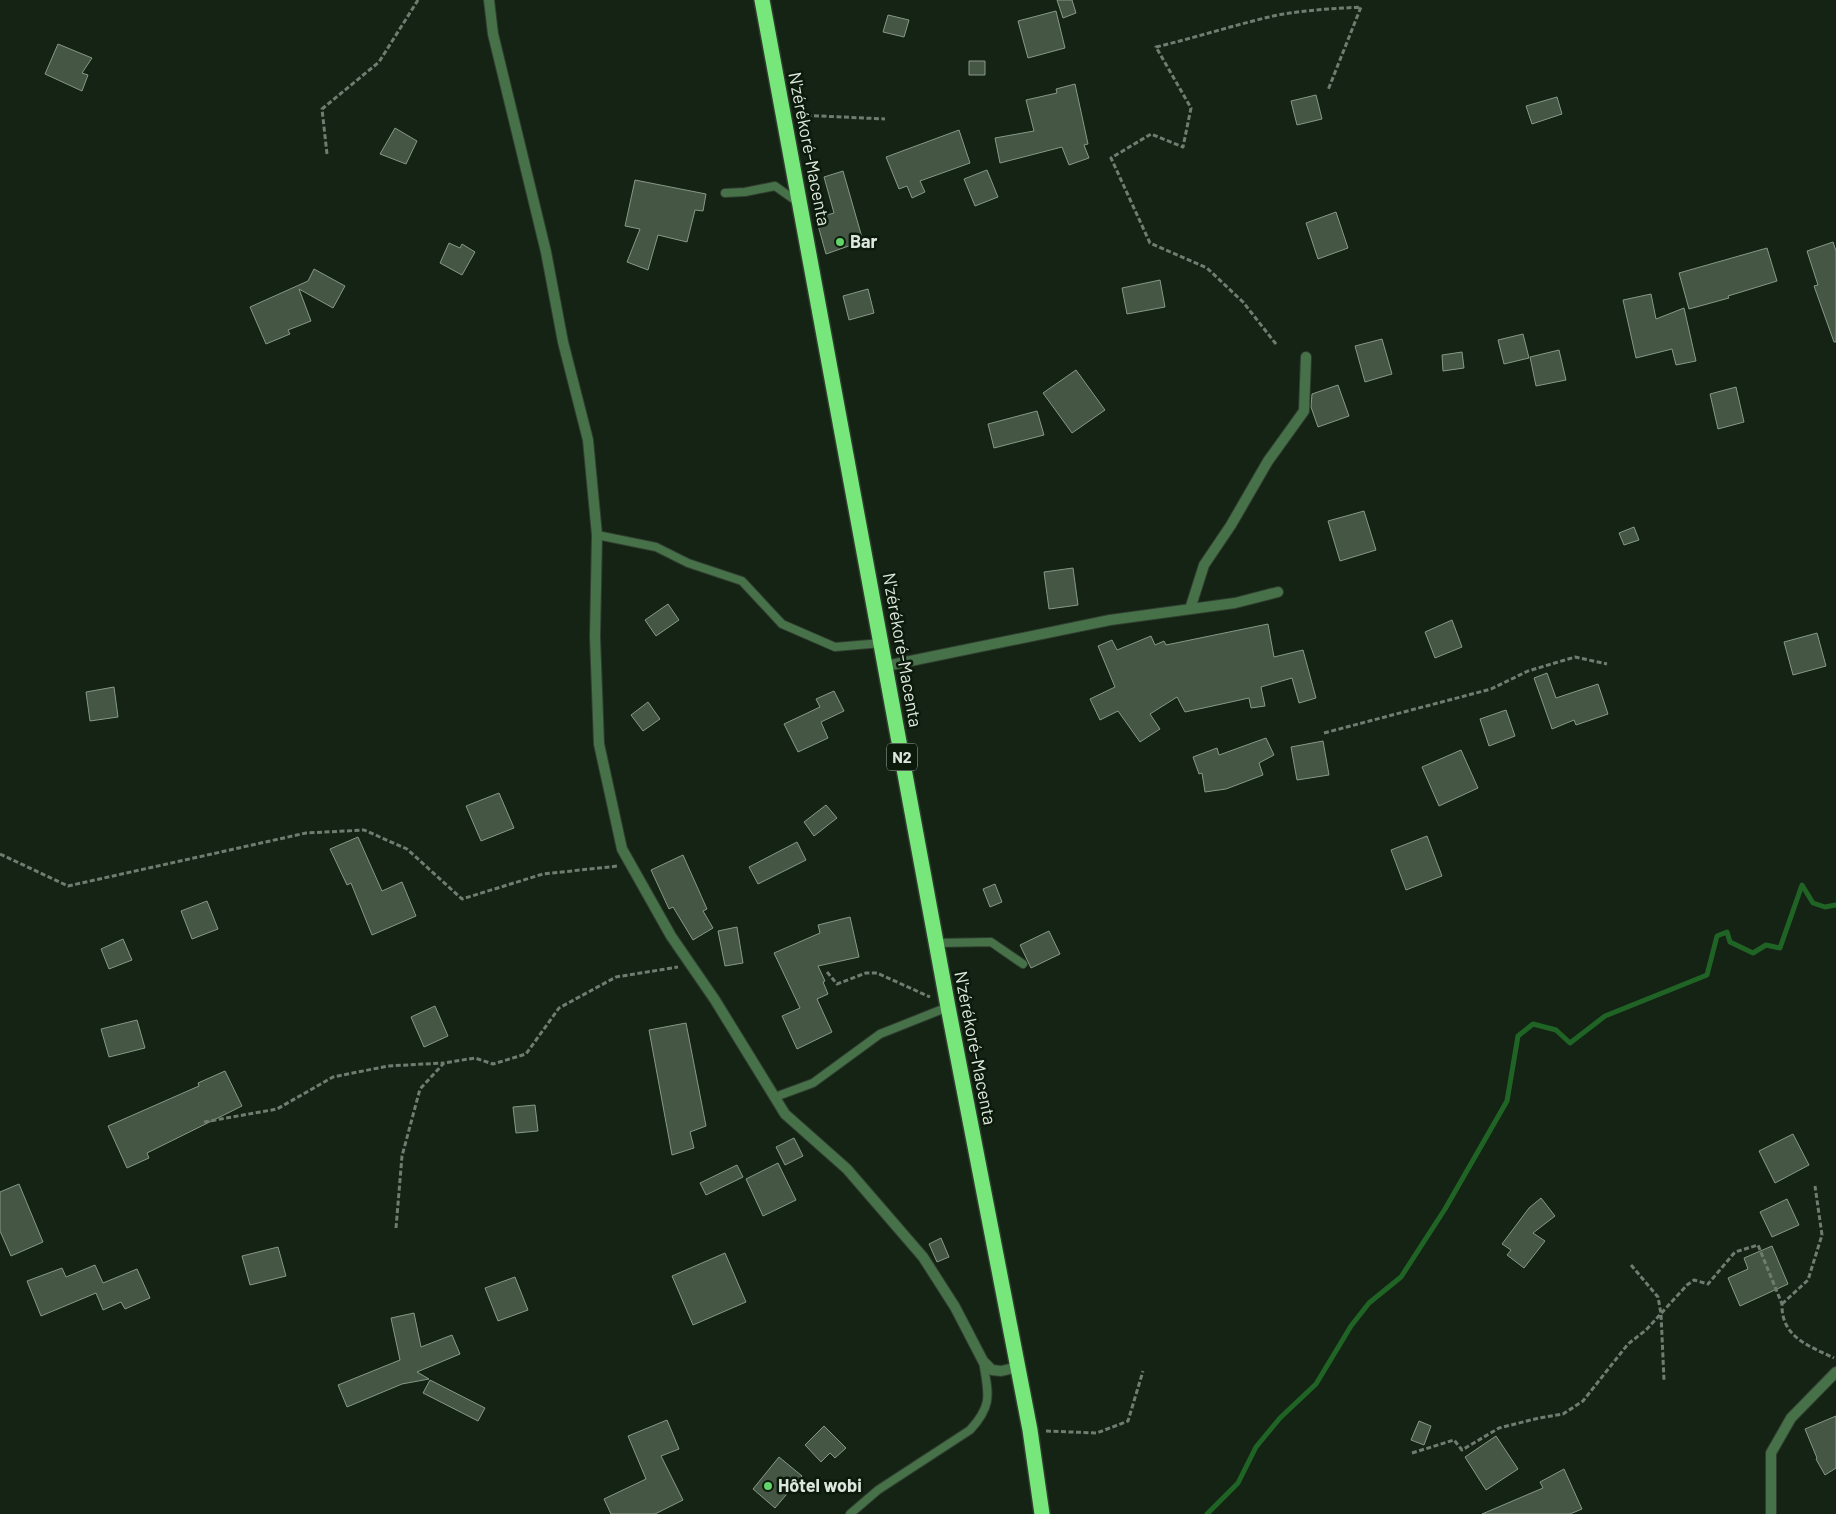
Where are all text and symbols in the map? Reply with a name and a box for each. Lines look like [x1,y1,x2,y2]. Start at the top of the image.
street label: N'zérékoré-Macenta [784,70,836,228]
place label: Bar [850,230,878,252]
marker: Bar [834,236,846,248]
street label: N'zérékoré-Macenta [879,571,927,729]
road number: N2 [887,744,917,770]
street label: N'zérékoré-Macenta [950,969,1002,1127]
place label: Hôtel wobi [778,1474,862,1496]
marker: Hôtel wobi [762,1480,774,1492]

